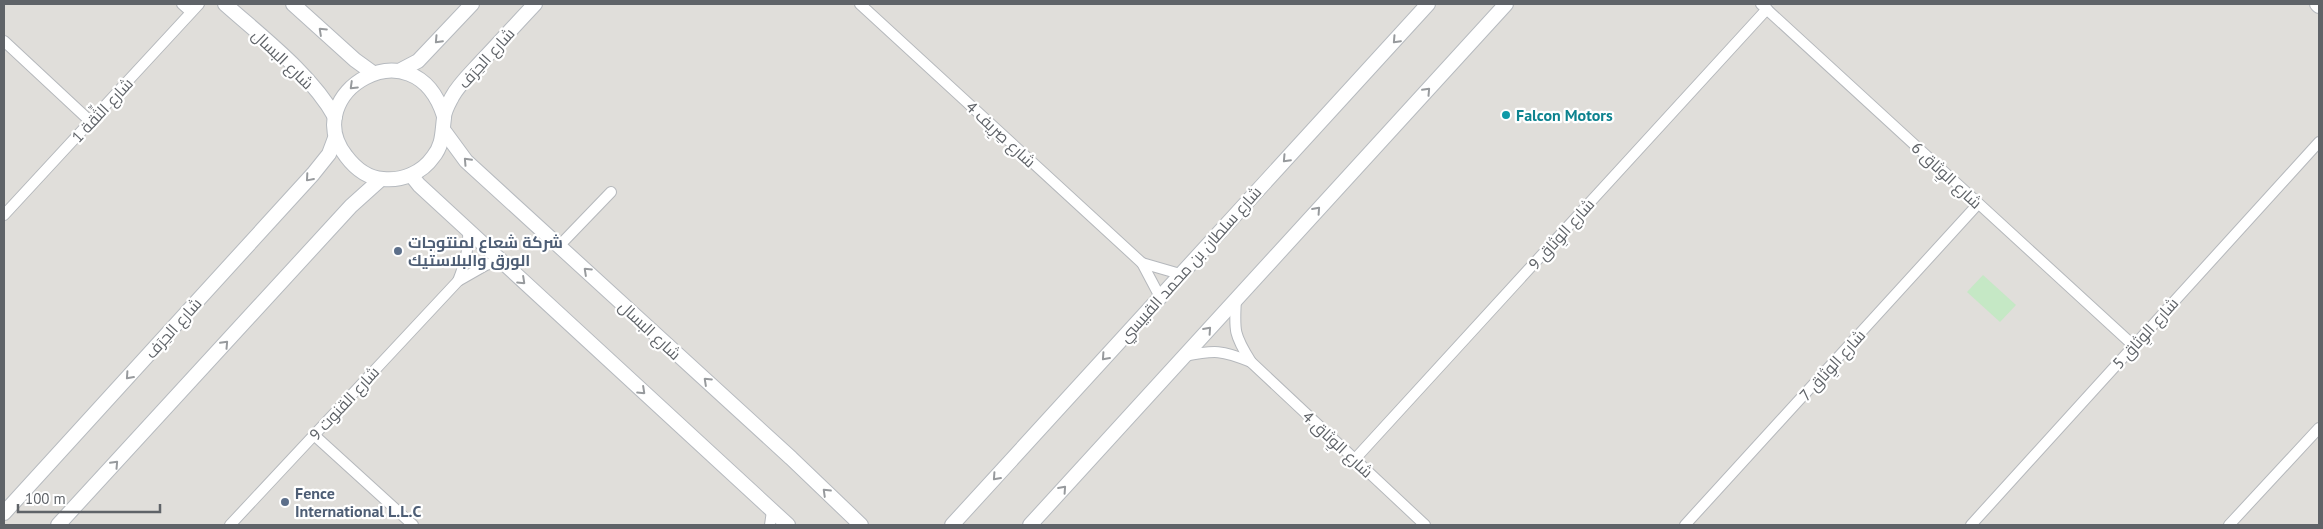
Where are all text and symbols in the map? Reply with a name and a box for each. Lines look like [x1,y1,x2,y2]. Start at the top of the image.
street label: شارع الحِرَف [453,23,520,94]
street label: شارع البسال [247,25,318,95]
one-way arrow [319,27,328,36]
one-way arrow [435,34,444,43]
one-way arrow [1392,34,1401,43]
street label: شارع الثِّقة 1 [65,72,138,148]
one-way arrow [349,80,358,89]
one-way arrow [1421,87,1430,96]
street label: شارع صِرِيف 4 [961,97,1040,173]
place label: Falcon Motors [1516,105,1613,125]
marker: Falcon Motors [1500,109,1512,121]
street label: شارع الوِثاق 6 [1906,137,1986,214]
one-way arrow [1282,154,1291,163]
one-way arrow [464,158,473,167]
one-way arrow [306,172,315,181]
street label: شارع سلطان بن محمد القبيسي [1115,182,1268,348]
street label: شارع الوِثاق 9 [1524,194,1600,275]
one-way arrow [1311,207,1320,216]
place label: شركة شعاع لمنتوجات الورق والبلاستيك [408,232,563,270]
marker: شركة شعاع لمنتوجات الورق والبلاستيك [392,245,404,257]
one-way arrow [583,268,592,277]
one-way arrow [516,275,525,284]
street label: شارع الحِرَف [140,293,207,364]
street label: شارع الوِثاق 5 [2108,293,2184,374]
street label: شارع البسال [613,296,685,365]
street label: شارع الوِثاق 7 [1795,325,1871,406]
one-way arrow [1202,327,1211,336]
one-way arrow [219,340,228,349]
one-way arrow [1102,351,1111,360]
street label: شارع القنوت 9 [305,362,385,445]
one-way arrow [126,370,135,379]
one-way arrow [703,378,712,387]
one-way arrow [636,385,645,394]
street label: شارع الوِثاق 4 [1297,406,1377,483]
one-way arrow [109,460,118,469]
one-way arrow [993,471,1002,480]
scale bar [18,482,160,514]
place label: Fence International L.L.C [295,483,421,521]
one-way arrow [1057,486,1066,495]
text: 100 m [25,489,66,508]
one-way arrow [822,489,831,498]
marker: Fence International L.L.C [279,496,291,508]

